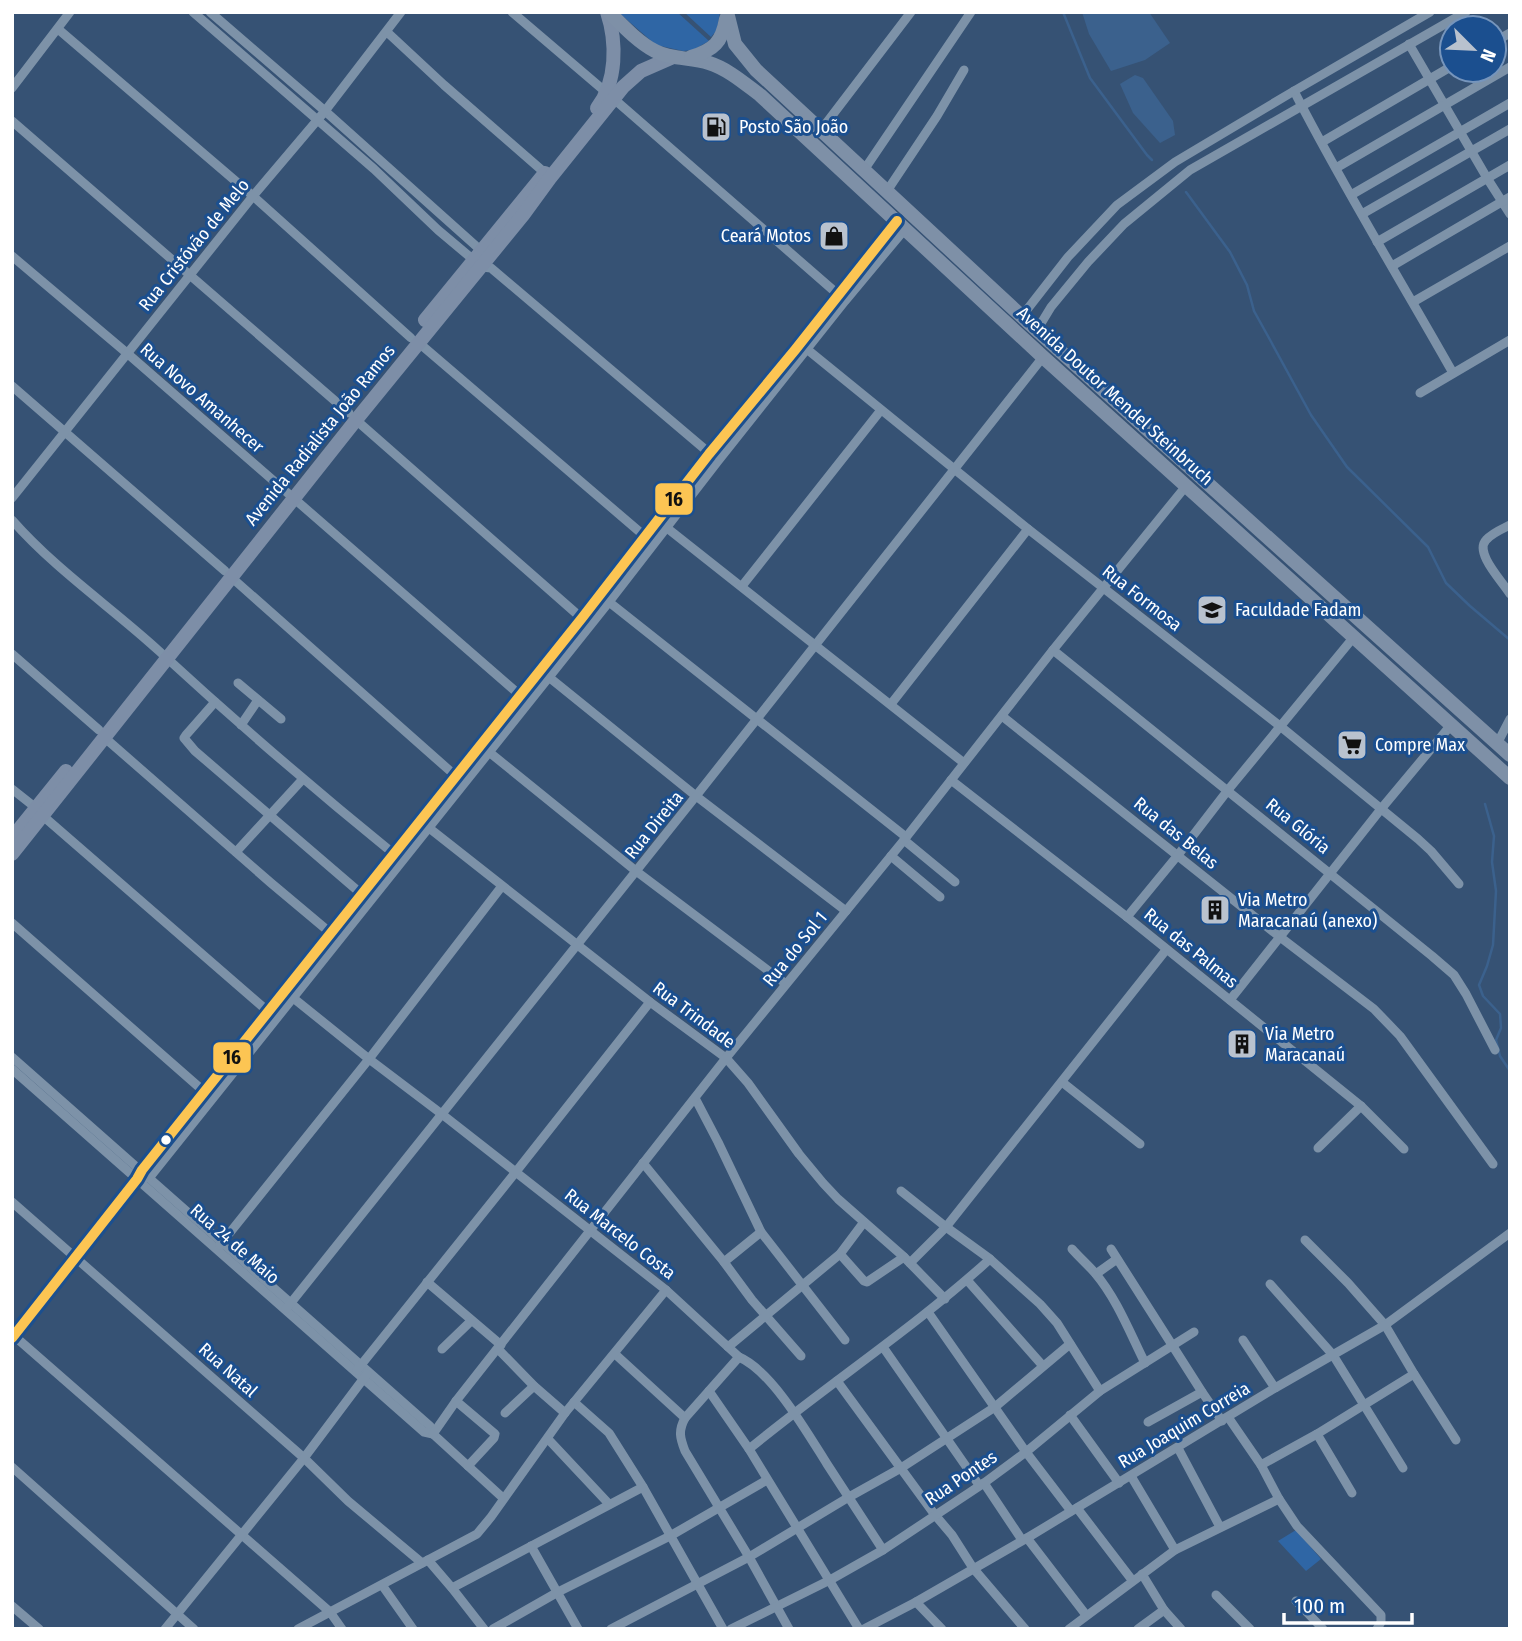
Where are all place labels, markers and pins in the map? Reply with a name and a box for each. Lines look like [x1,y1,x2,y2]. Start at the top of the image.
fuel station icon: Posto São João [699,110,733,144]
place label: Posto São João [739,116,848,138]
shop icon: Ceará Motos [817,219,851,253]
place label: Ceará Motos [721,225,811,247]
school or university icon: Faculdade Fadam [1195,593,1229,627]
place label: Faculdade Fadam [1235,599,1361,621]
supermarket icon: Compre Max [1335,728,1369,762]
place label: Compre Max [1375,734,1465,756]
place label: Via Metro Maracanaú (anexo) [1238,889,1377,932]
building icon: Via Metro Maracanaú (anexo) [1198,893,1232,927]
place label: Via Metro Maracanaú [1265,1023,1345,1066]
building icon: Via Metro Maracanaú [1225,1027,1259,1061]
unlabelled marker [159,1133,173,1147]

